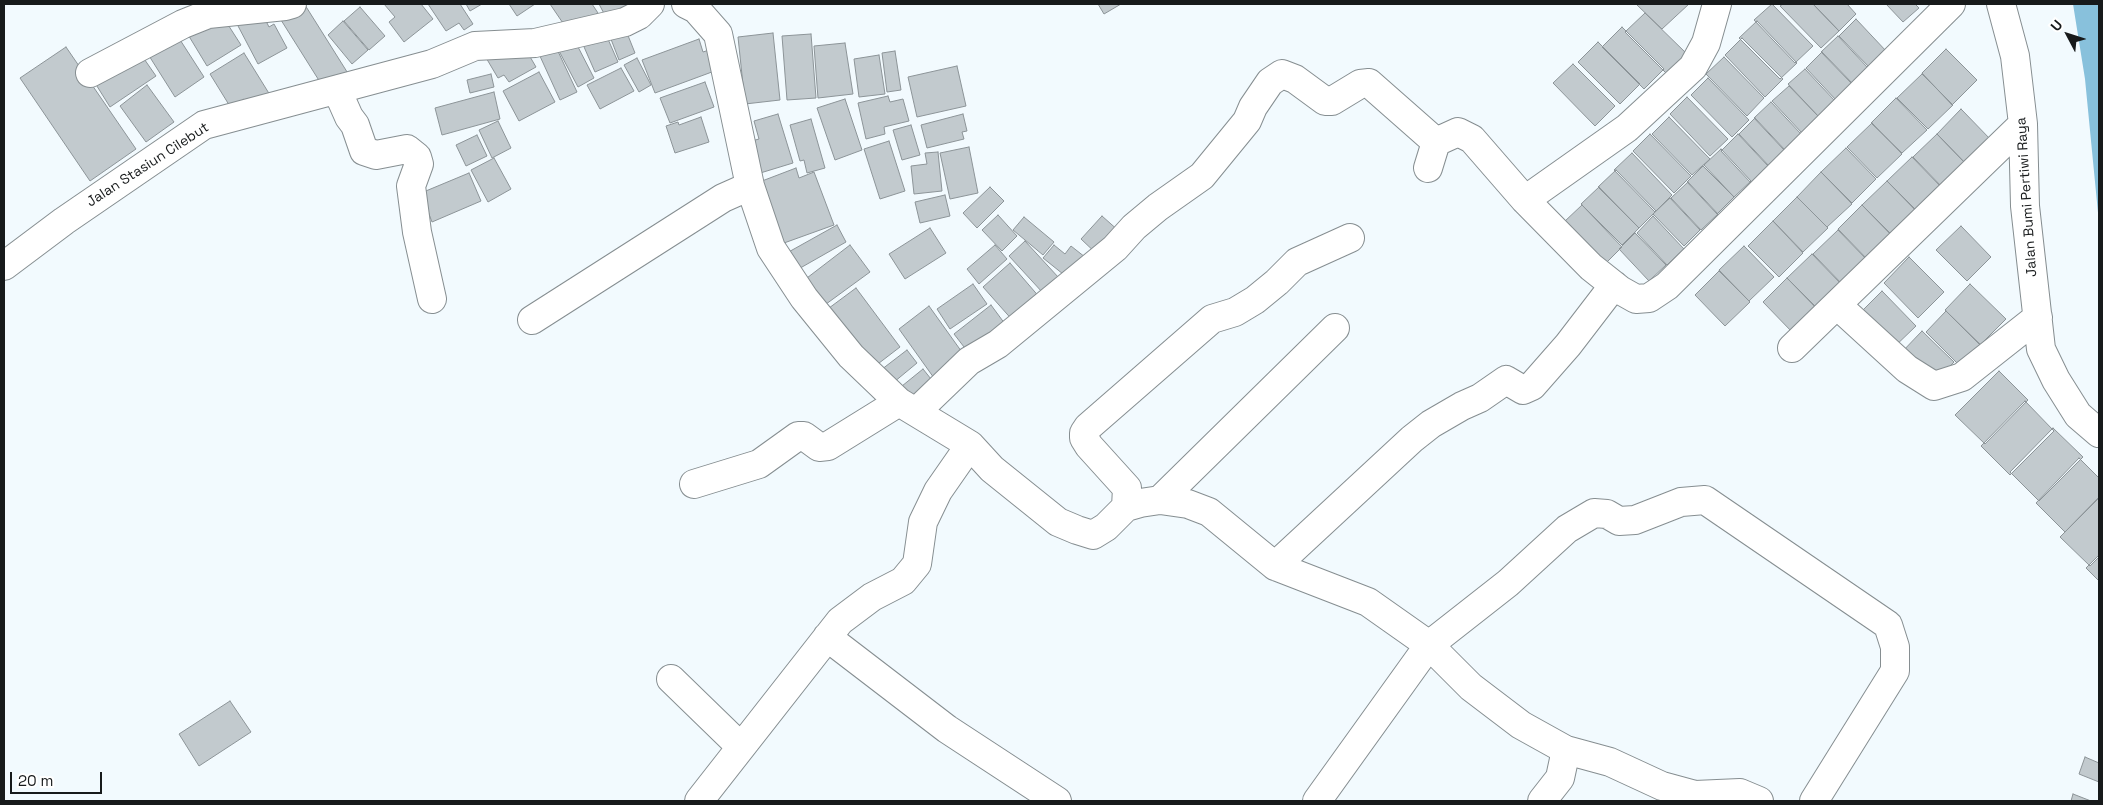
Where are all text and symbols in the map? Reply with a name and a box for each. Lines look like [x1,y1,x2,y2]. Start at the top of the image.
north arrow [2043,10,2093,60]
text: U [2047,16,2066,35]
street label: Jalan Bumi Pertiwi Raya [2013,117,2041,277]
street label: Jalan Stasiun Cilebut [84,119,212,211]
scale bar [12,762,105,794]
text: 20 m [18,771,53,790]

